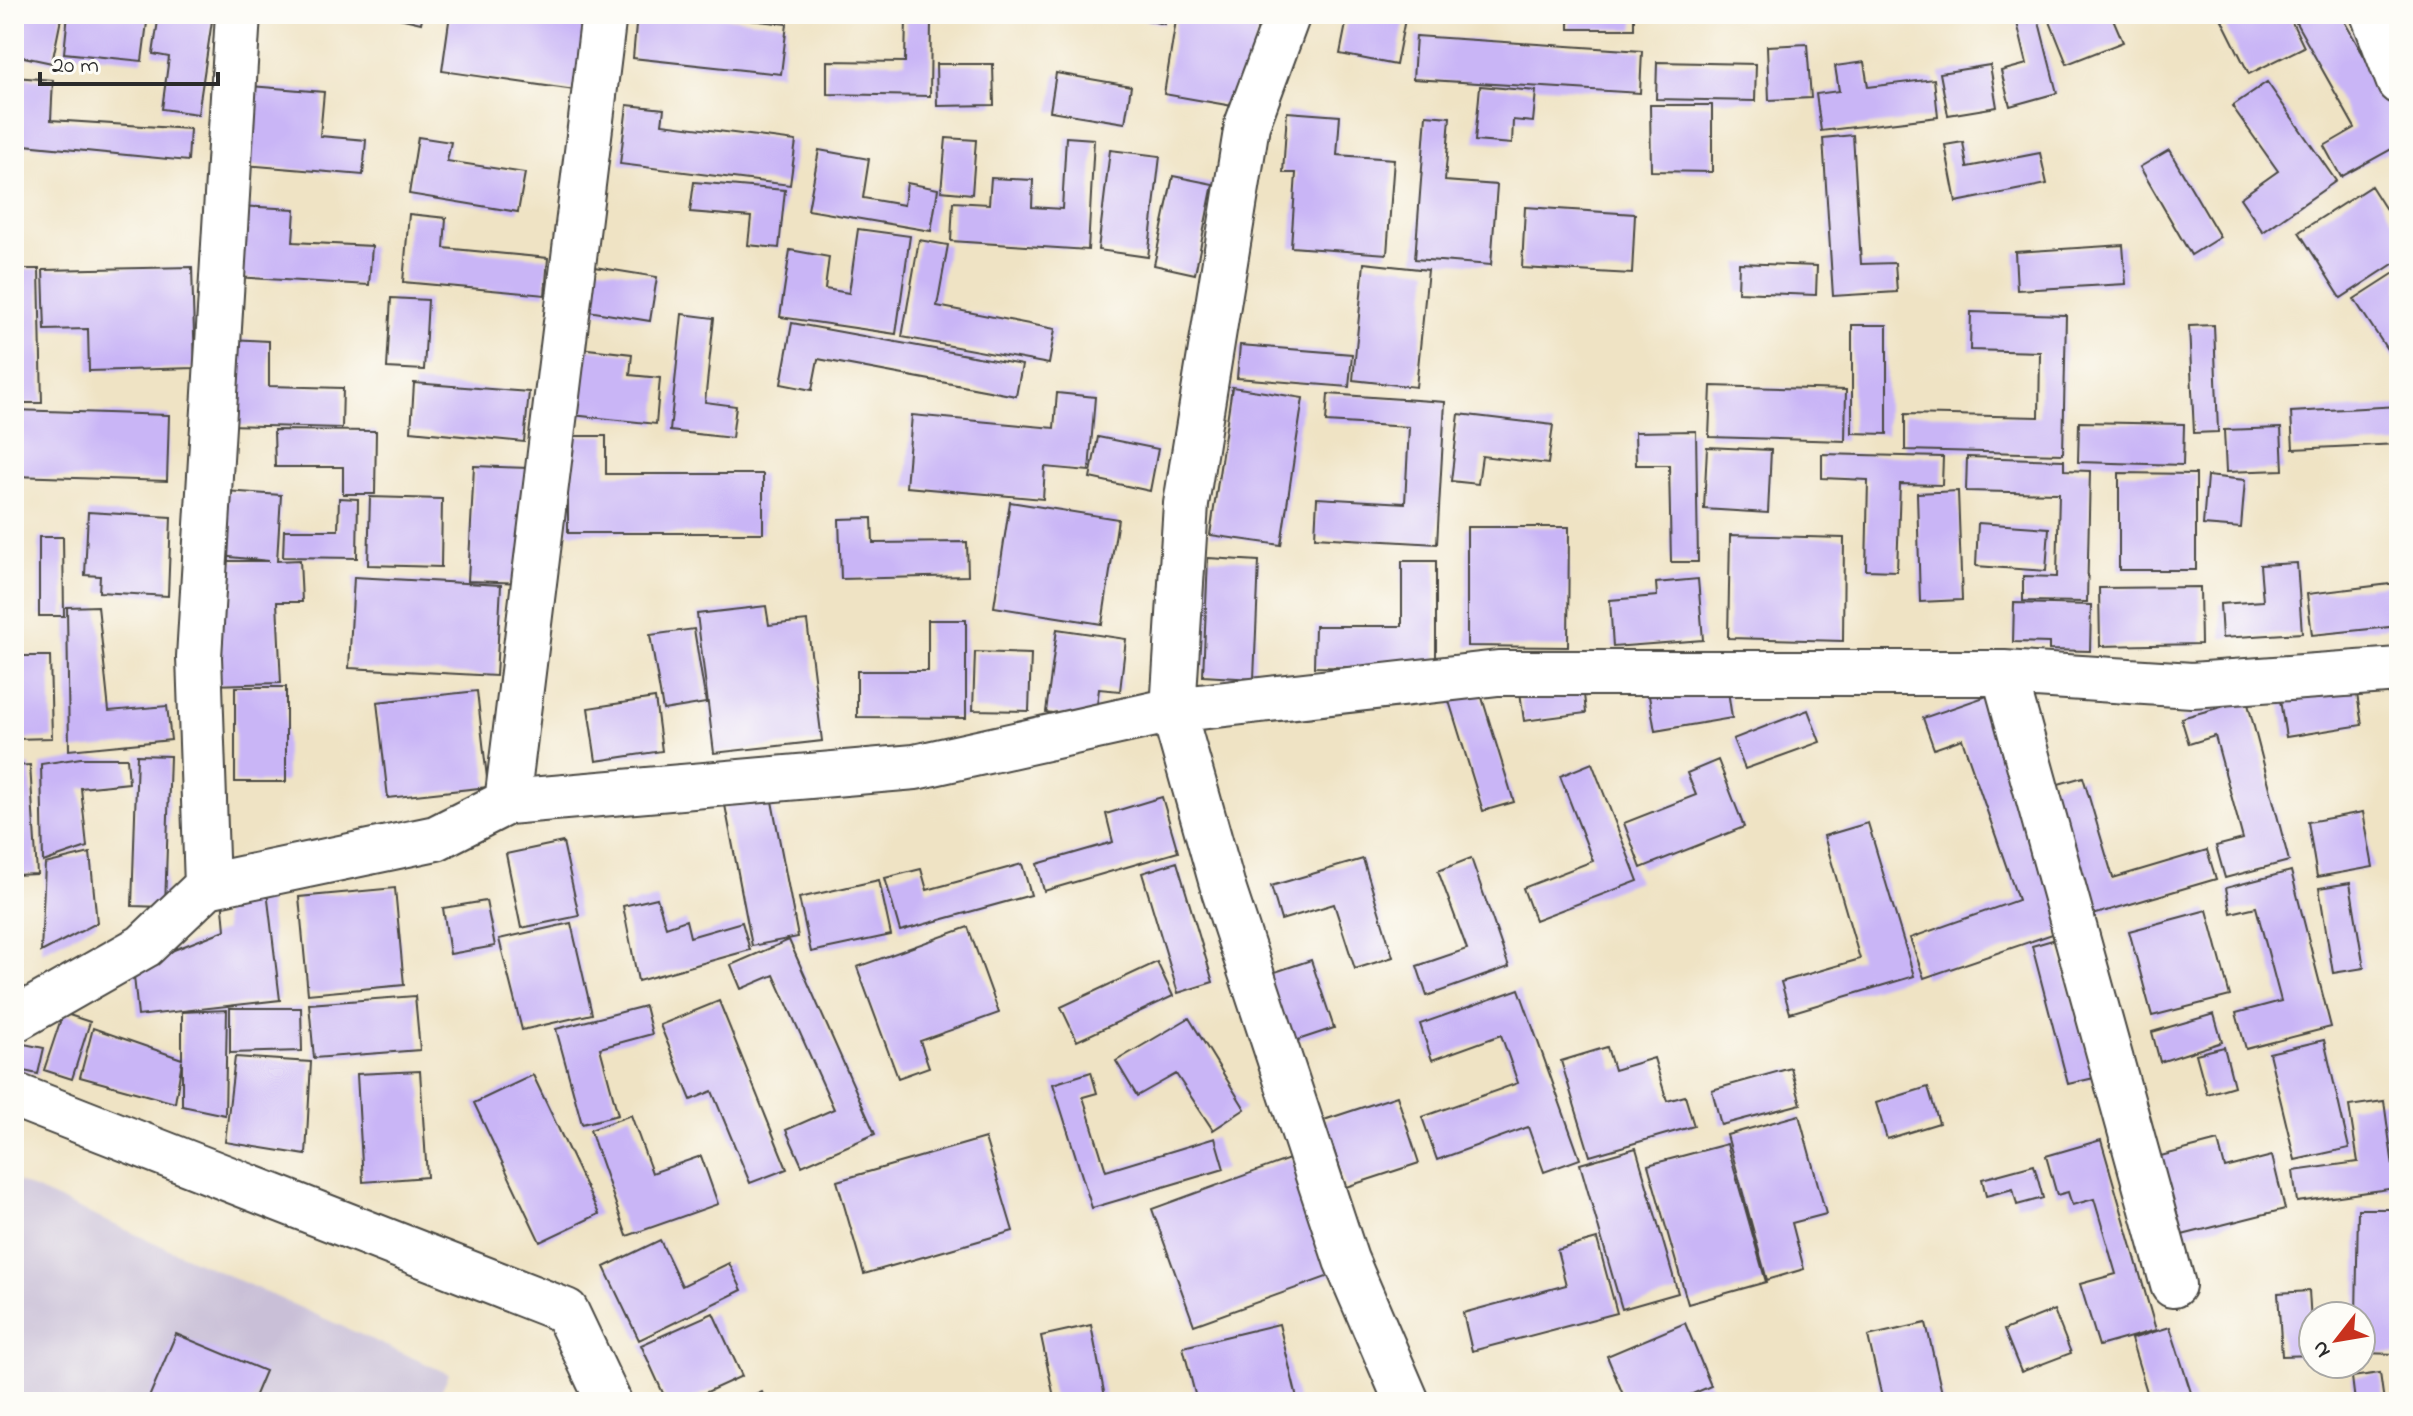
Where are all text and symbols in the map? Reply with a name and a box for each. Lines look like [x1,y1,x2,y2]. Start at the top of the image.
scale bar [40,36,218,86]
text: 20 m [52,49,99,84]
north arrow [2297,1300,2377,1380]
text: N [2305,1334,2340,1363]

